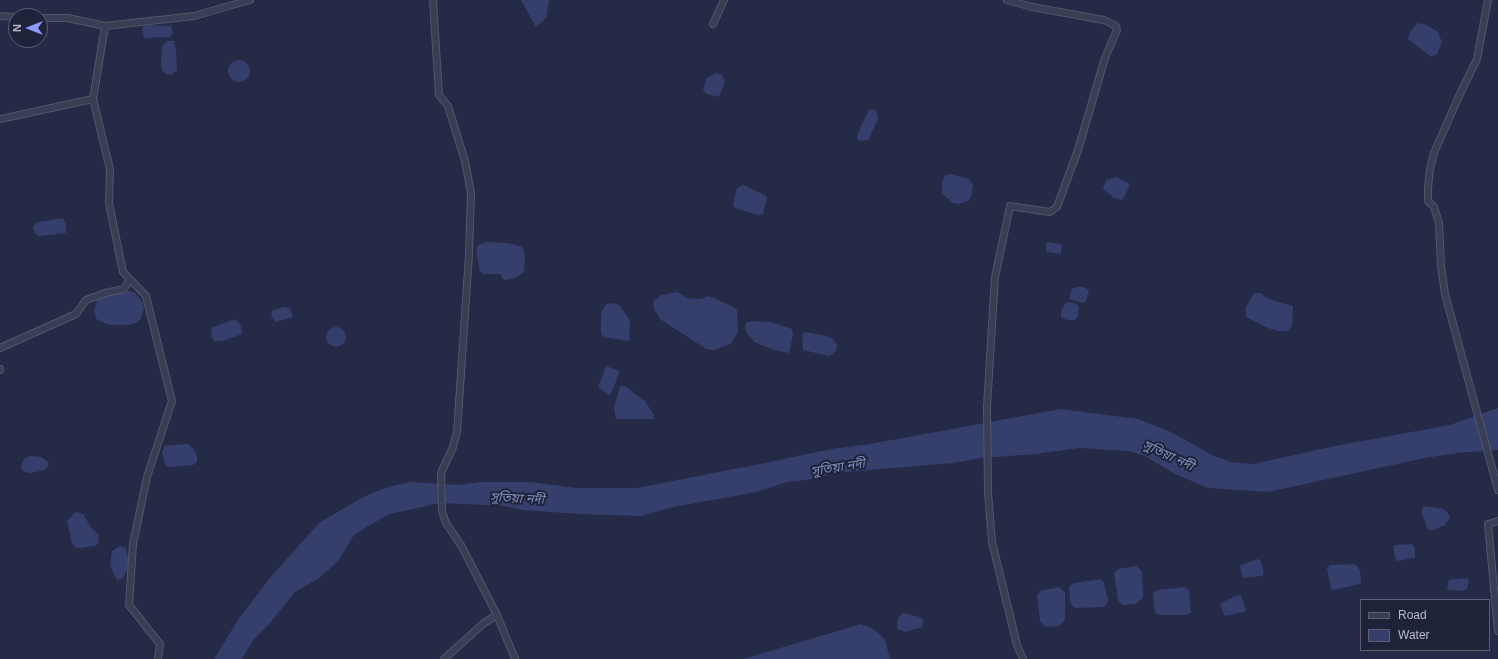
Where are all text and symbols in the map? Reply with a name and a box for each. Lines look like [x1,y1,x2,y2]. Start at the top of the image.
north arrow [8,8,48,48]
text: N [11,24,23,32]
water label: সুতিয়া নদী [1140,437,1196,475]
water label: সুতিয়া নদী [810,456,866,480]
water label: সুতিয়া নদী [489,490,545,508]
legend [1360,599,1490,651]
text: Road [1398,608,1427,622]
text: Water [1398,628,1430,642]

